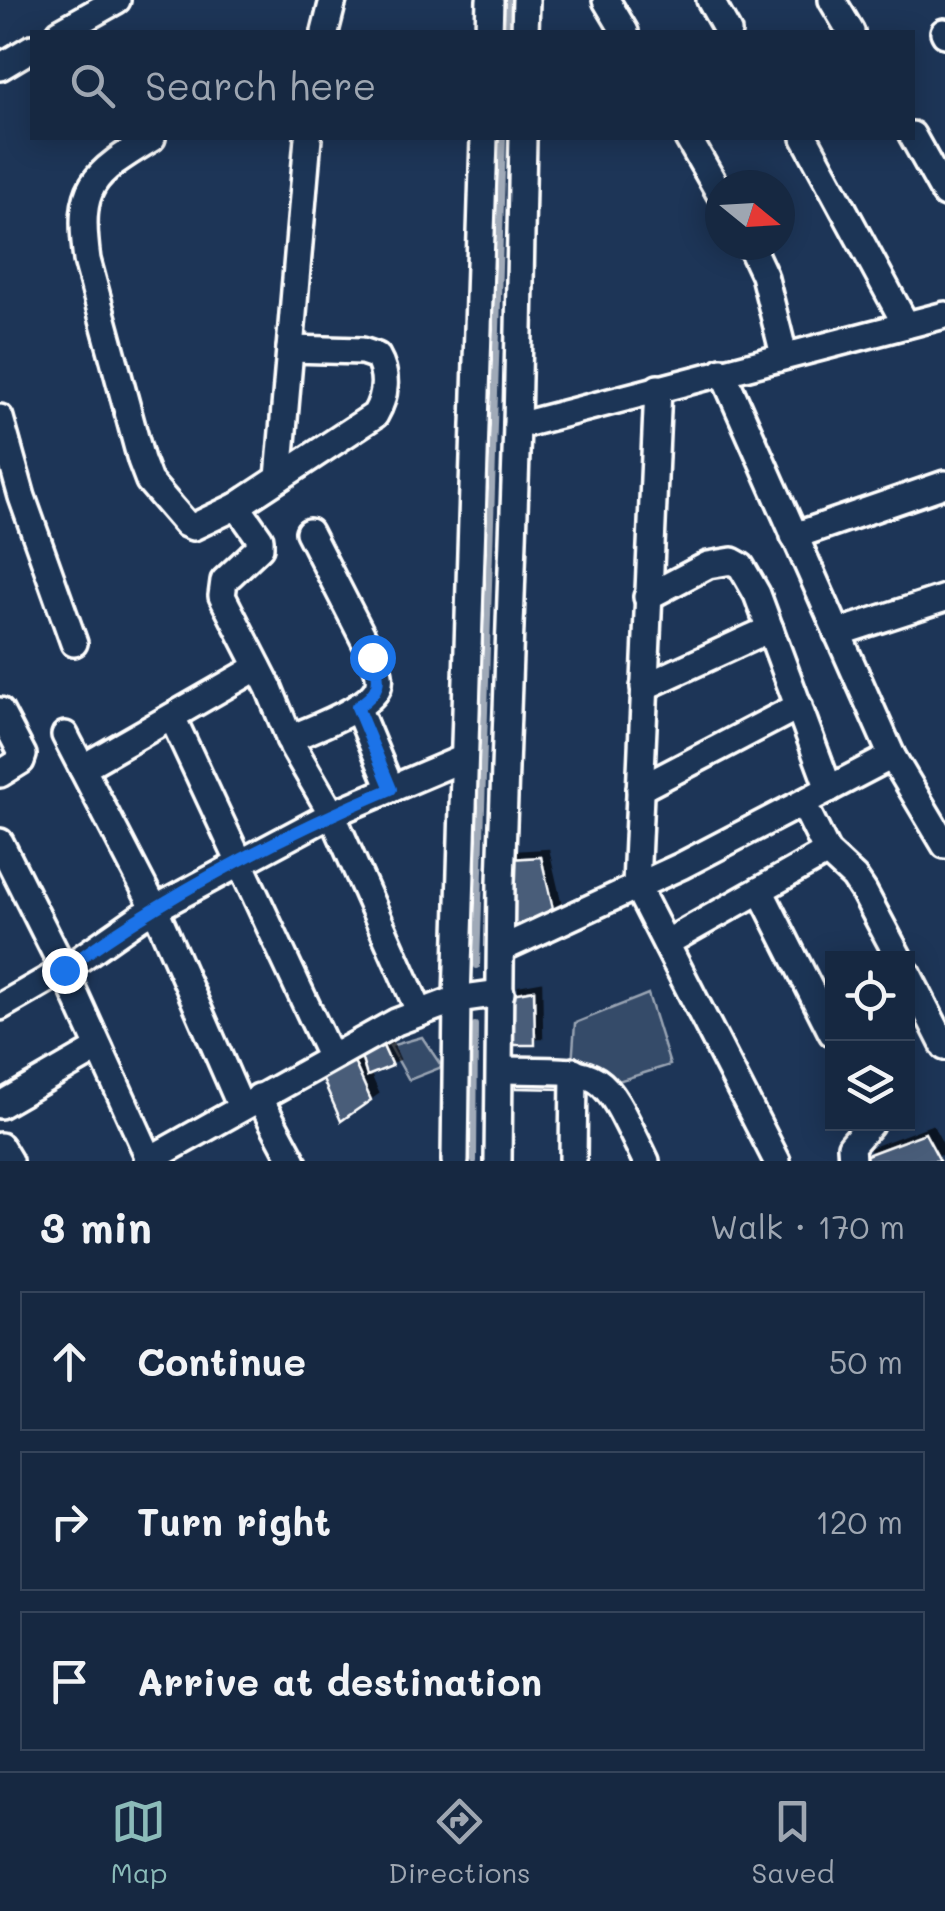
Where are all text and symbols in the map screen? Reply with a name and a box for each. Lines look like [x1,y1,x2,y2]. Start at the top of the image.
search box [30,30,915,140]
icon: search [65,58,120,113]
text: Search here [145,60,376,110]
north arrow [705,170,795,260]
route start [350,635,396,681]
route end [42,948,88,994]
map controls [825,951,915,1131]
button: locate [825,951,915,1041]
button: layers [825,1041,915,1131]
text: 3 min [40,1199,152,1254]
text: Walk · 170 m [710,1205,905,1247]
icon: ahead [42,1334,97,1389]
text: Continue [137,1336,306,1386]
text: 50 m [829,1340,903,1382]
icon: right [42,1494,97,1549]
text: Turn right [137,1496,331,1546]
text: 120 m [815,1500,903,1542]
icon: arrive [42,1654,97,1709]
text: Arrive at destination [137,1656,542,1706]
tab: Map [110,1794,167,1890]
tab: Directions [388,1794,531,1890]
tab: Saved [751,1794,835,1890]

